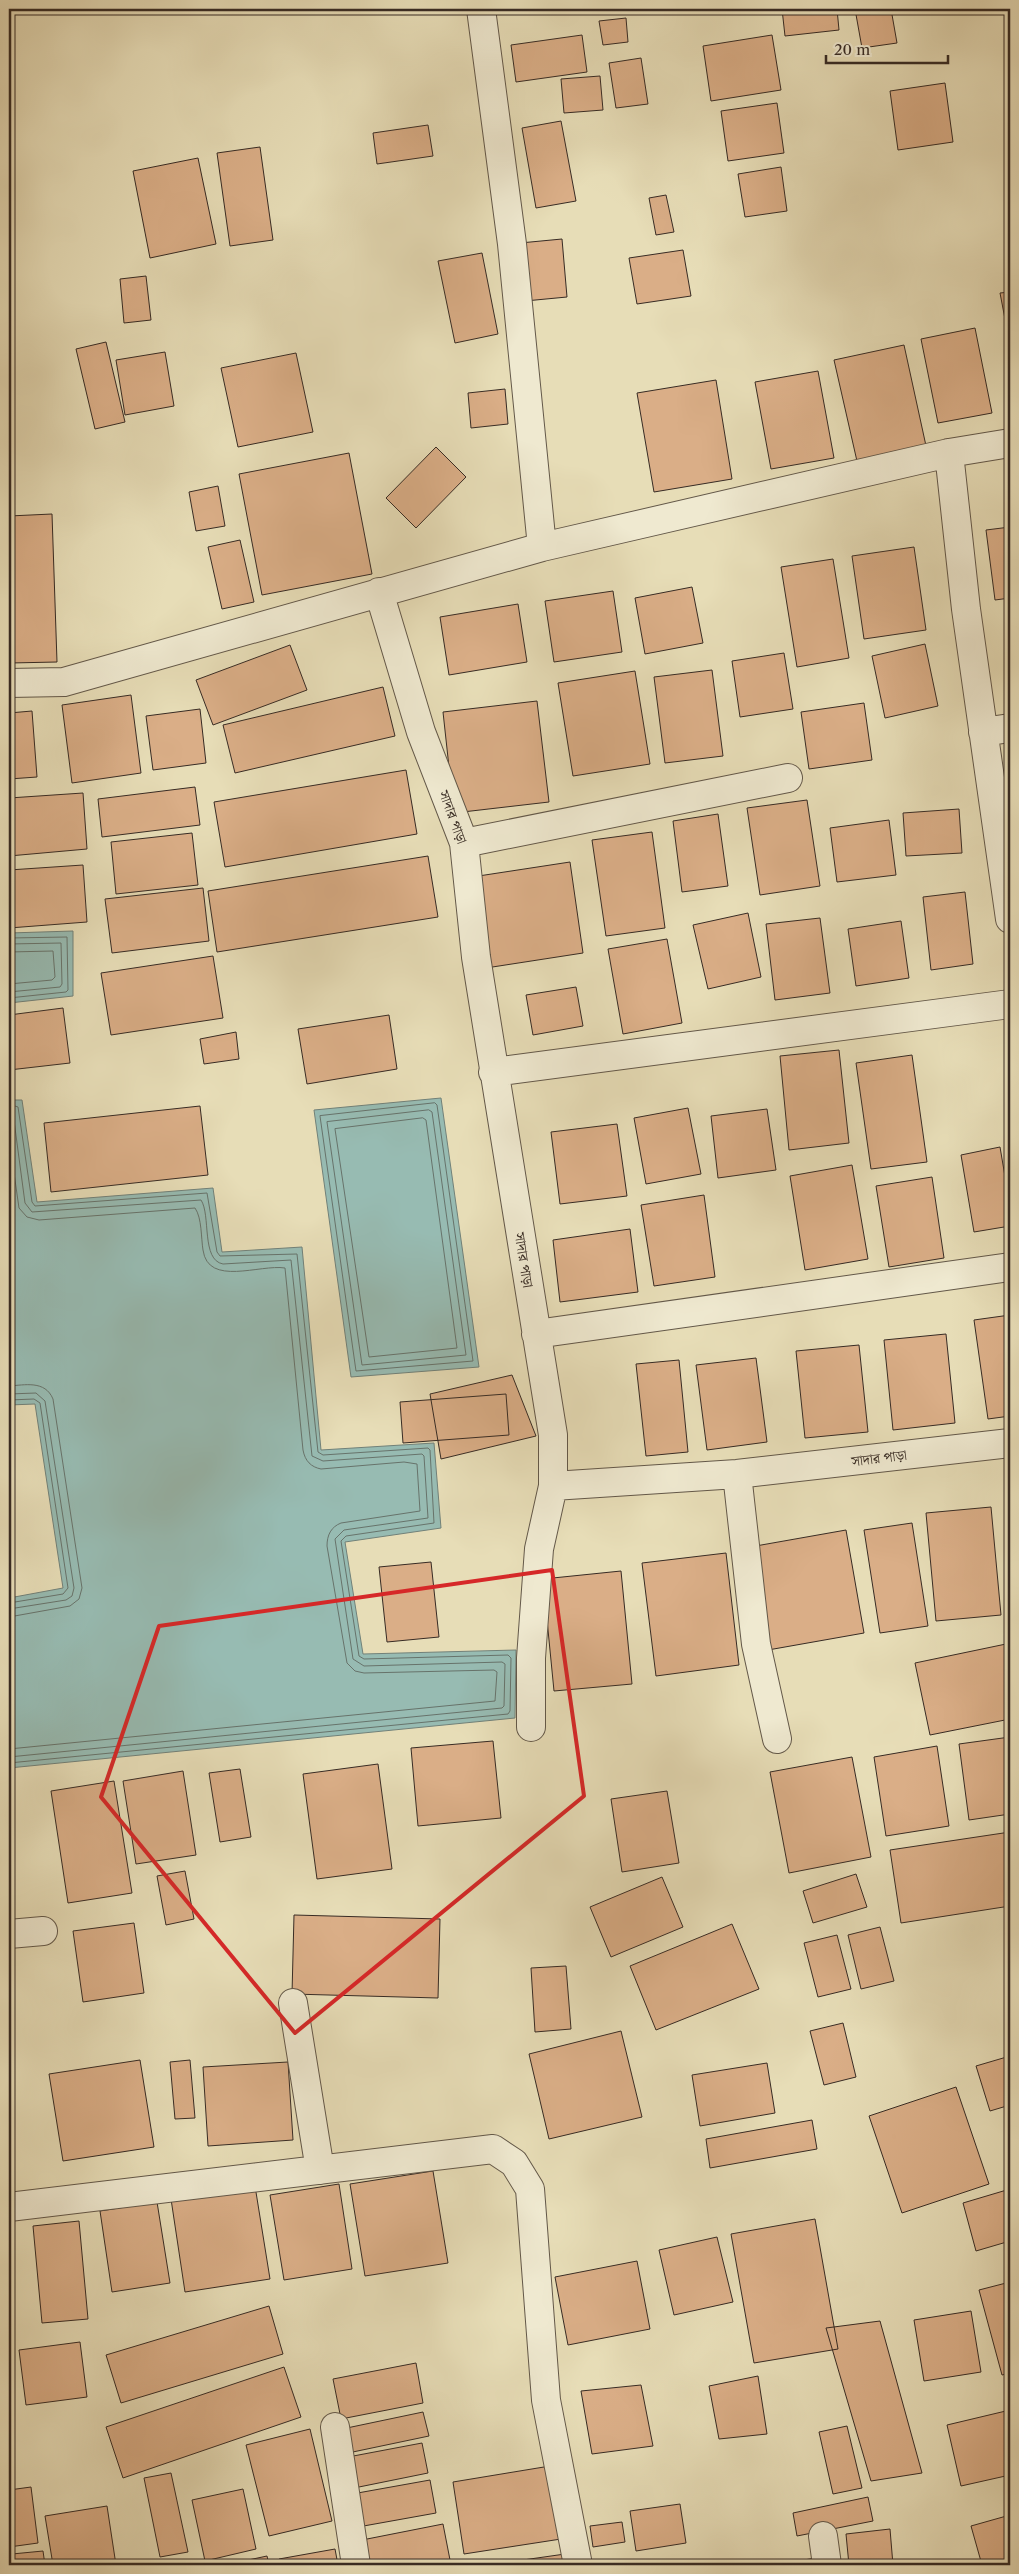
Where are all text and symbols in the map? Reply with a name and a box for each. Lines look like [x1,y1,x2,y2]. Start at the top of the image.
scale bar [826,32,949,64]
text: 20 m [834,40,870,59]
street label: সাদার পাড়া [435,787,471,846]
street label: সাদার পাড়া [511,1230,537,1289]
street label: সাদার পাড়া [849,1446,908,1470]

